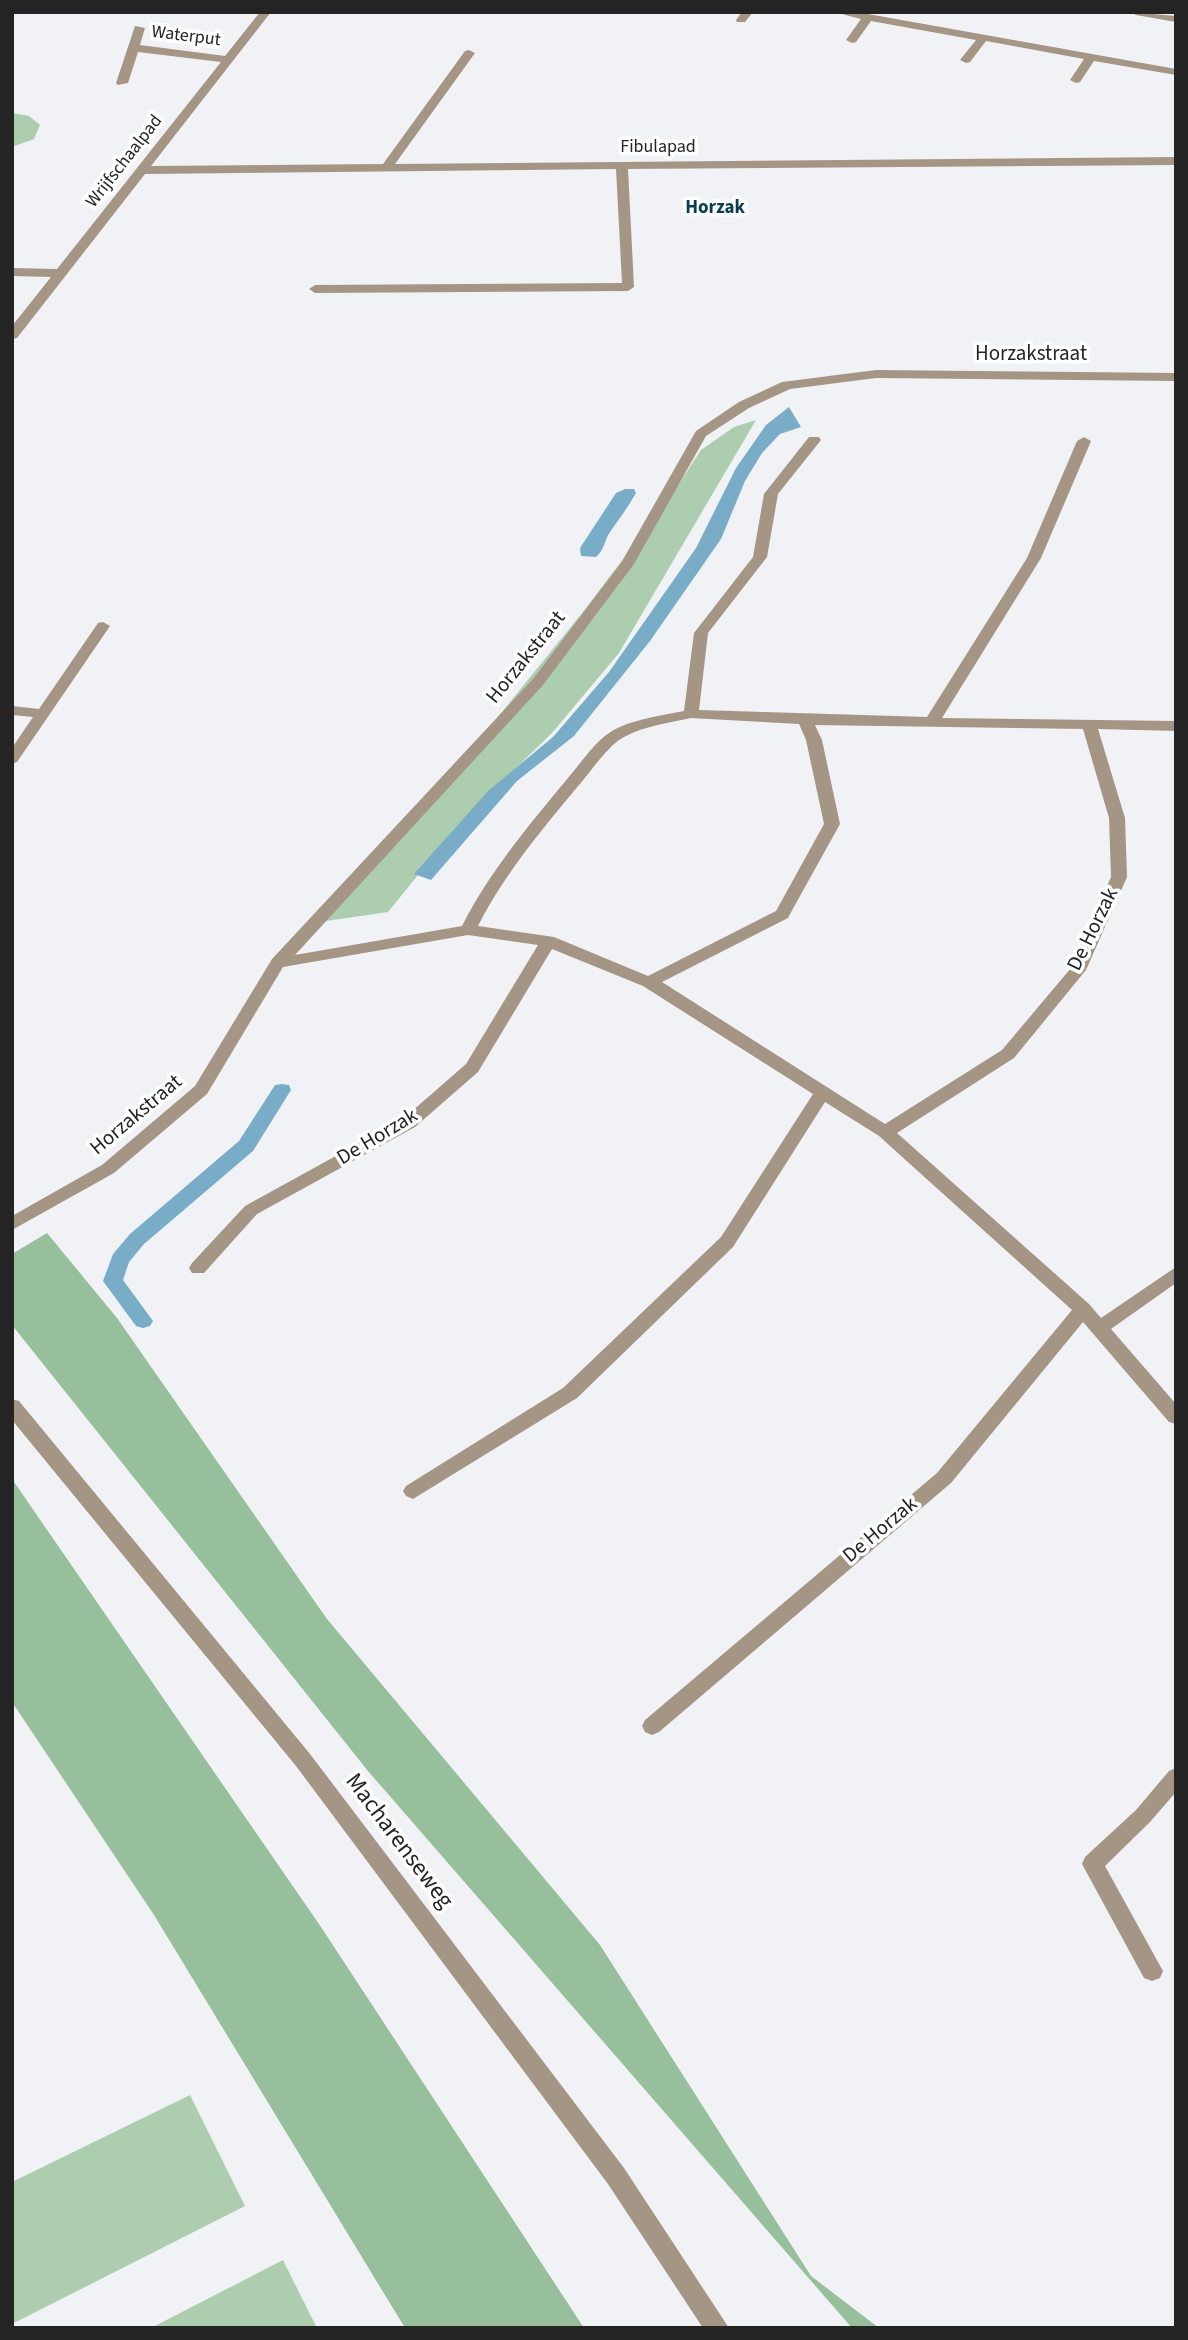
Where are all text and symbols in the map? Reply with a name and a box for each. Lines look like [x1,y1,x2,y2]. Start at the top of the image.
street label: Waterput [150,22,222,52]
street label: Wrijfschaalpad [82,111,168,213]
street label: Fibulapad [620,137,696,159]
district label: Horzak [685,198,745,220]
street label: Horzakstraat [975,342,1087,368]
street label: Horzakstraat [482,607,572,709]
street label: De Horzak [1063,884,1125,976]
street label: Horzakstraat [86,1070,188,1162]
street label: De Horzak [333,1104,423,1172]
street label: De Horzak [839,1493,923,1569]
street label: Macharenseweg [338,1769,458,1915]

